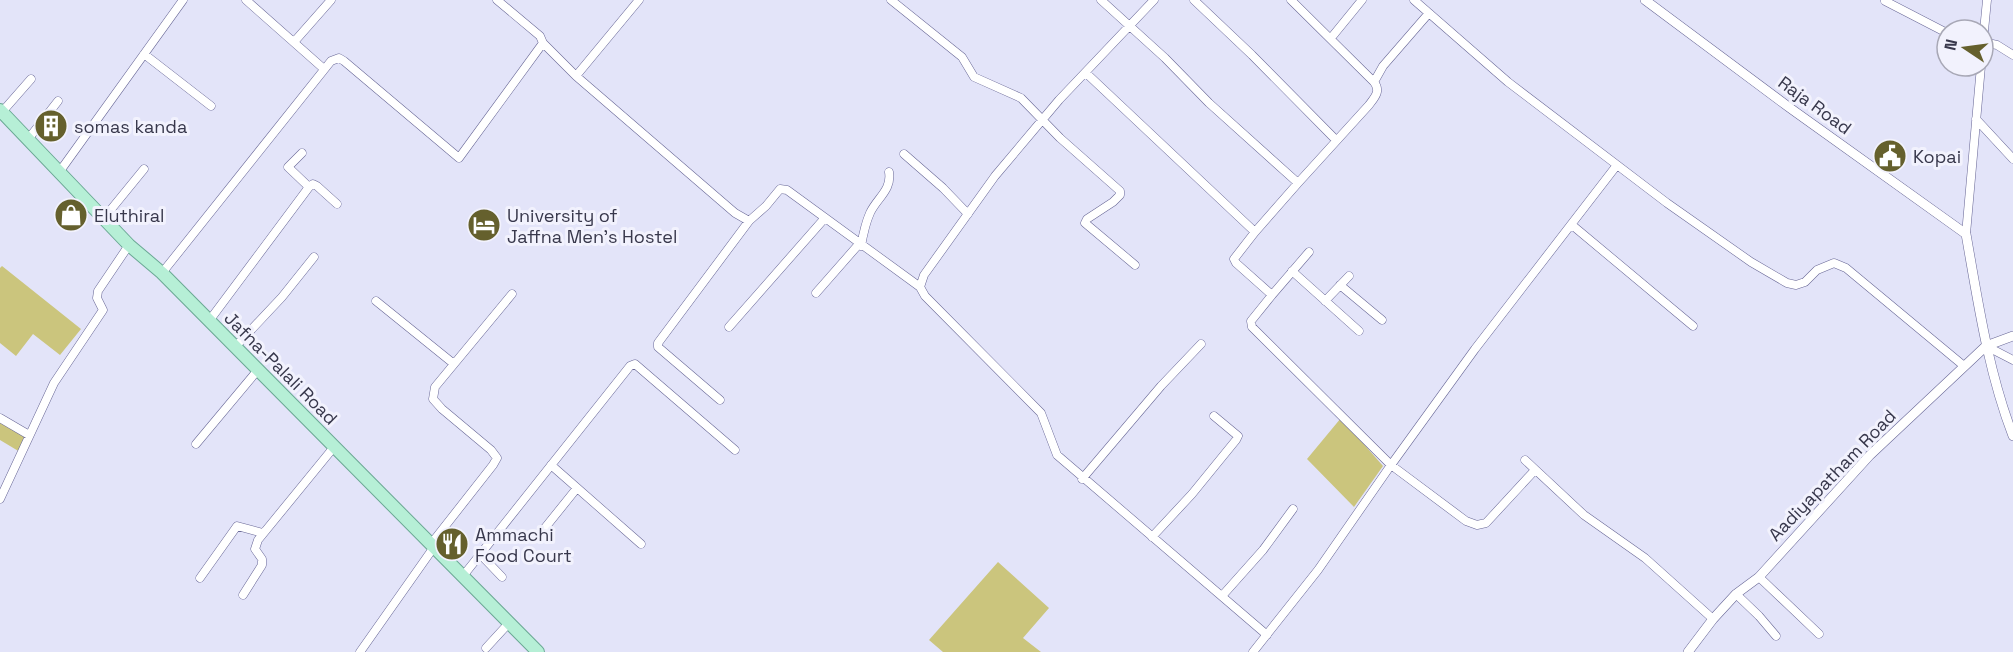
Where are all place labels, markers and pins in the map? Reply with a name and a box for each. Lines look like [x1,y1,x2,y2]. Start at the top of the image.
building icon: somas kanda [33,108,69,144]
place label: somas kanda [74,115,187,138]
public building icon: Kopai [1872,138,1908,174]
place label: Kopai [1913,145,1961,168]
shop icon: Eluthiral [53,197,89,233]
place label: Eluthiral [94,204,165,227]
place label: University of Jaffna Men's Hostel [507,204,677,248]
hotel icon: University of Jaffna Men's Hostel [466,207,502,243]
place label: Ammachi Food Court [475,523,572,567]
restaurant icon: Ammachi Food Court [434,526,470,562]

